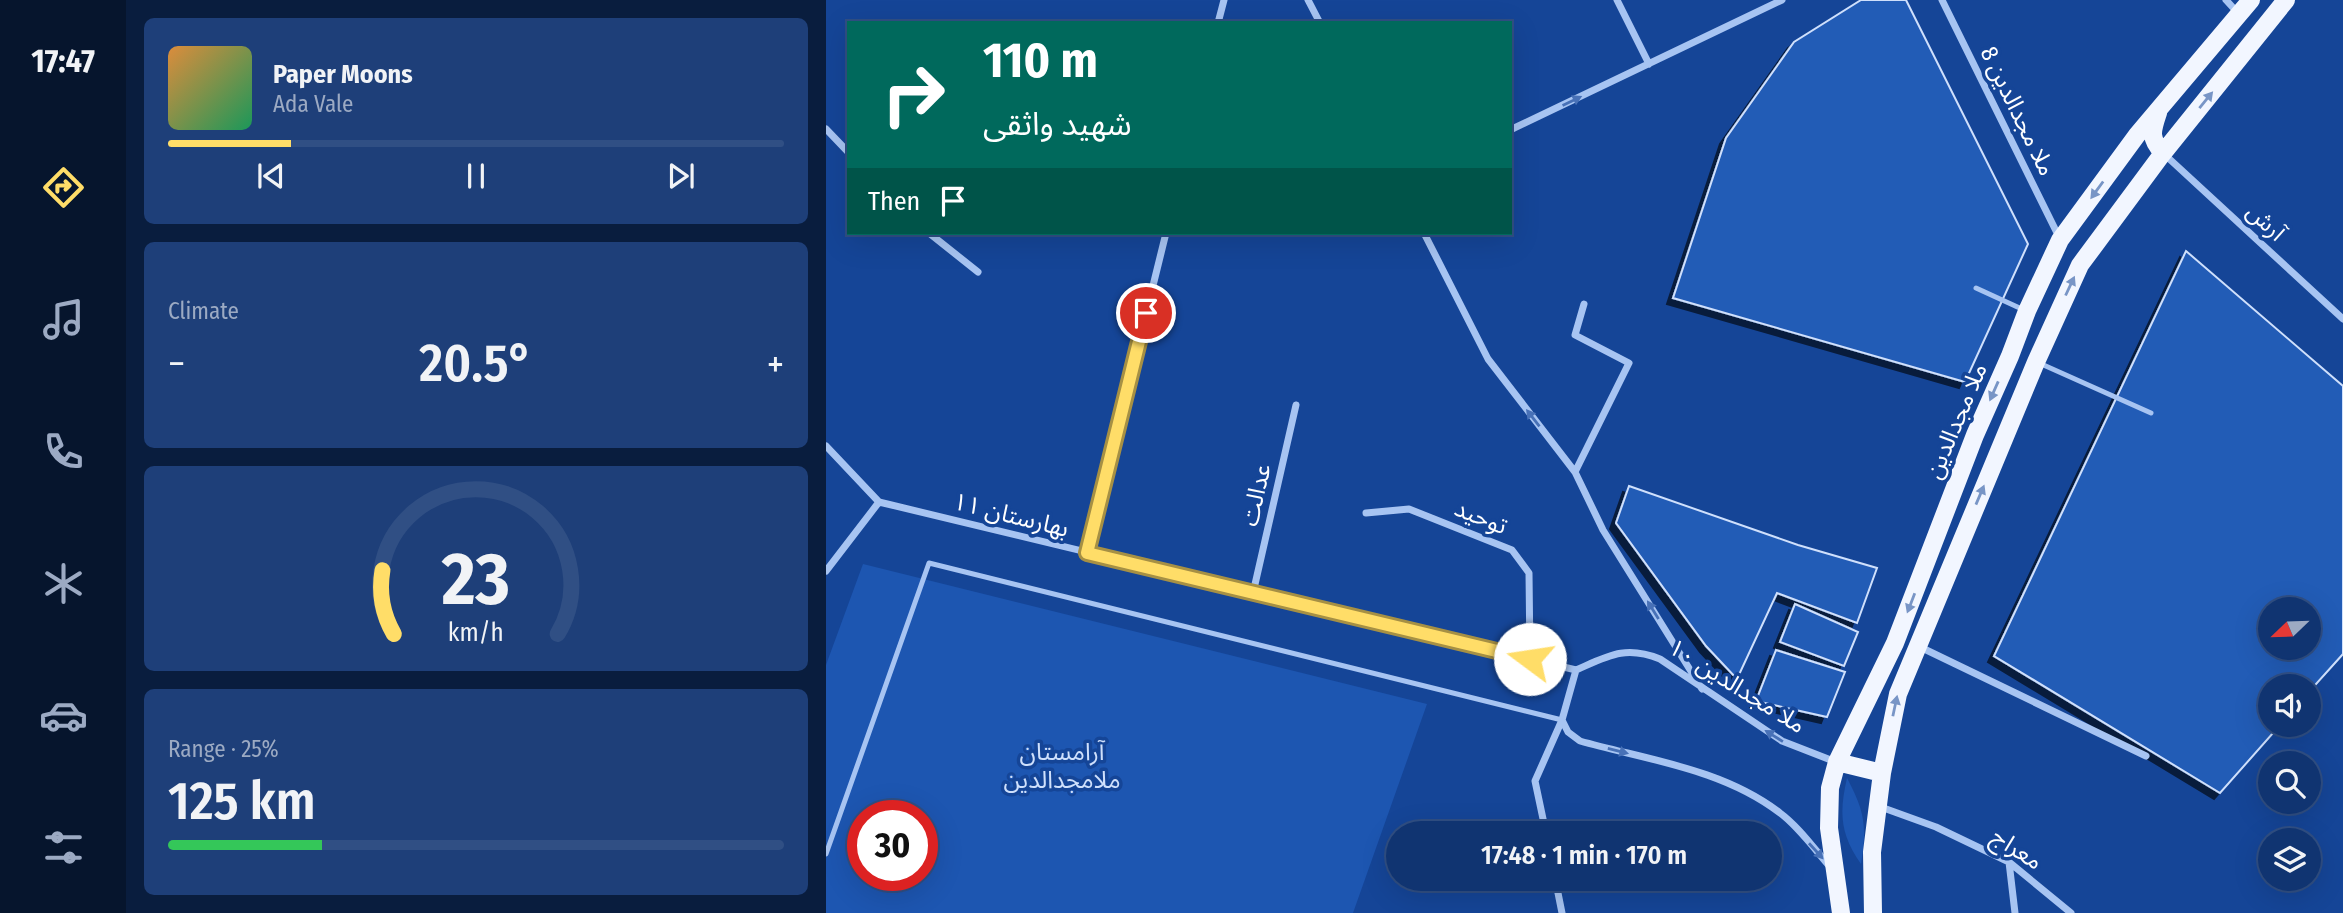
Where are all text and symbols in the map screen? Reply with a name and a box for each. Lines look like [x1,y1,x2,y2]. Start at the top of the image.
text: 110 m [983,31,1098,90]
text: 17:47 [31,42,95,80]
street label: ملا مجدالدین 8 [1975,42,2061,180]
icon: right [868,49,959,140]
text: Paper Moons [273,59,413,90]
text: Ada Vale [273,90,353,118]
one-way arrow [2198,92,2213,110]
one-way arrow [1562,95,1582,107]
text: شهید واثقی [983,105,1132,143]
icon: previous [252,157,290,195]
icon: pause [457,157,495,195]
icon: next [662,157,700,195]
icon: directions [39,163,88,212]
one-way arrow [2090,180,2104,199]
icon: arrive [934,182,972,220]
text: Then [868,186,920,217]
street label: آرش [2241,197,2292,247]
one-way arrow [2065,276,2076,297]
pin [1116,283,1176,343]
icon: arrive [1127,294,1165,332]
icon: music [39,295,88,344]
text: Climate [168,297,239,325]
text: 20.5° [419,332,533,395]
text: − [168,341,185,387]
text: + [767,341,784,387]
street label: ملا مجدالدین [1919,359,1993,483]
one-way arrow [1988,381,2000,401]
one-way arrow [1526,409,1540,427]
icon: phone [39,427,88,476]
street label: عدالت [1235,461,1277,529]
one-way arrow [1974,485,1986,505]
street label: بهارستان ۱۱ [950,487,1072,543]
street label: توحید [1451,494,1511,540]
text: 23 [441,537,510,624]
icon: climate [39,559,88,608]
one-way arrow [1905,592,1916,613]
north arrow [2258,597,2320,660]
map controls [2258,597,2321,891]
one-way arrow [1646,601,1659,620]
text: km/h [448,618,504,648]
position arrow [1493,622,1567,696]
street label: ملا مجدالدین ١٠ [1664,633,1810,739]
button: sound [2258,674,2321,737]
icon: car [39,691,88,740]
one-way arrow [1890,695,1901,717]
one-way arrow [1765,729,1784,742]
text: Range · 25% [168,735,279,763]
park label: آرامستان ملامجدالدین [1003,738,1121,794]
one-way arrow [1608,747,1629,757]
button: search [2258,751,2321,814]
text: 125 km [168,770,315,833]
speed limit sign: 30 [847,800,938,891]
street label: معراج [1985,822,2048,878]
icon: filters [39,823,88,872]
button: layers [2258,828,2321,891]
text: 17:48 · 1 min · 170 m [1481,840,1687,871]
one-way arrow [1808,842,1824,860]

